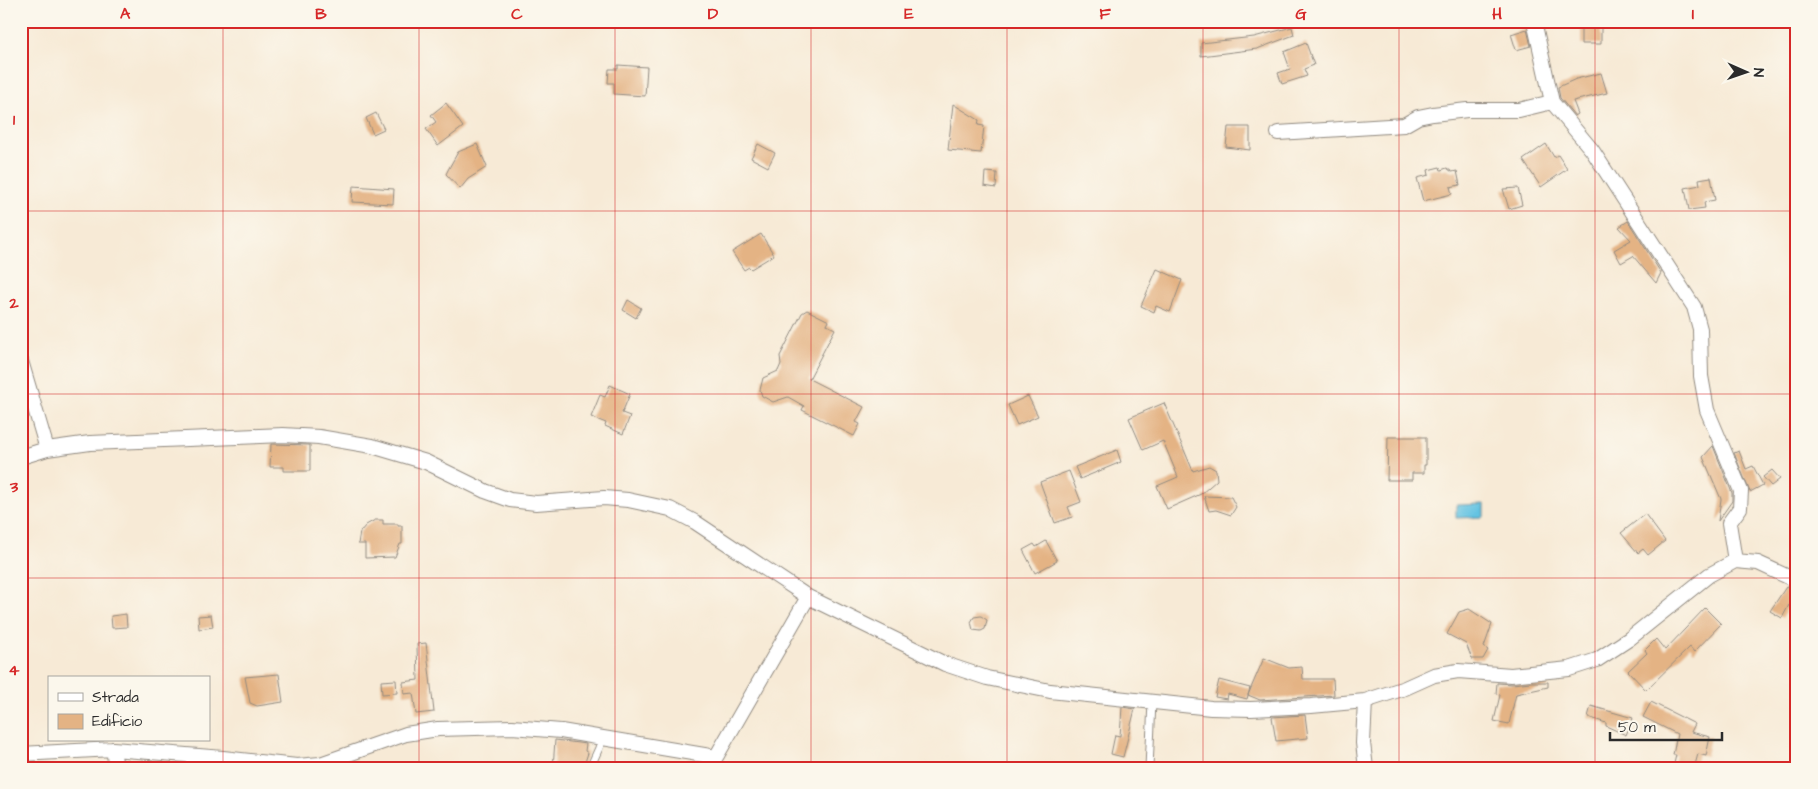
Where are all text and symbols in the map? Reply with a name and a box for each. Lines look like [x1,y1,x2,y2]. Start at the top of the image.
text: A [120,3,131,25]
text: B [315,3,327,25]
text: C [511,3,523,25]
text: D [708,3,719,25]
text: E [904,3,914,25]
text: F [1099,3,1111,25]
text: G [1295,3,1307,25]
text: H [1492,3,1502,25]
text: I [1692,3,1694,25]
north arrow [1720,48,1770,98]
text: N [1748,68,1768,77]
text: 1 [13,109,16,131]
text: 2 [8,292,19,314]
text: 3 [9,476,19,498]
text: 4 [9,659,20,681]
legend [48,676,210,742]
text: Strada [92,687,139,708]
scale bar [1610,709,1723,741]
text: Edificio [92,711,143,732]
text: 50 m [1618,717,1656,738]

